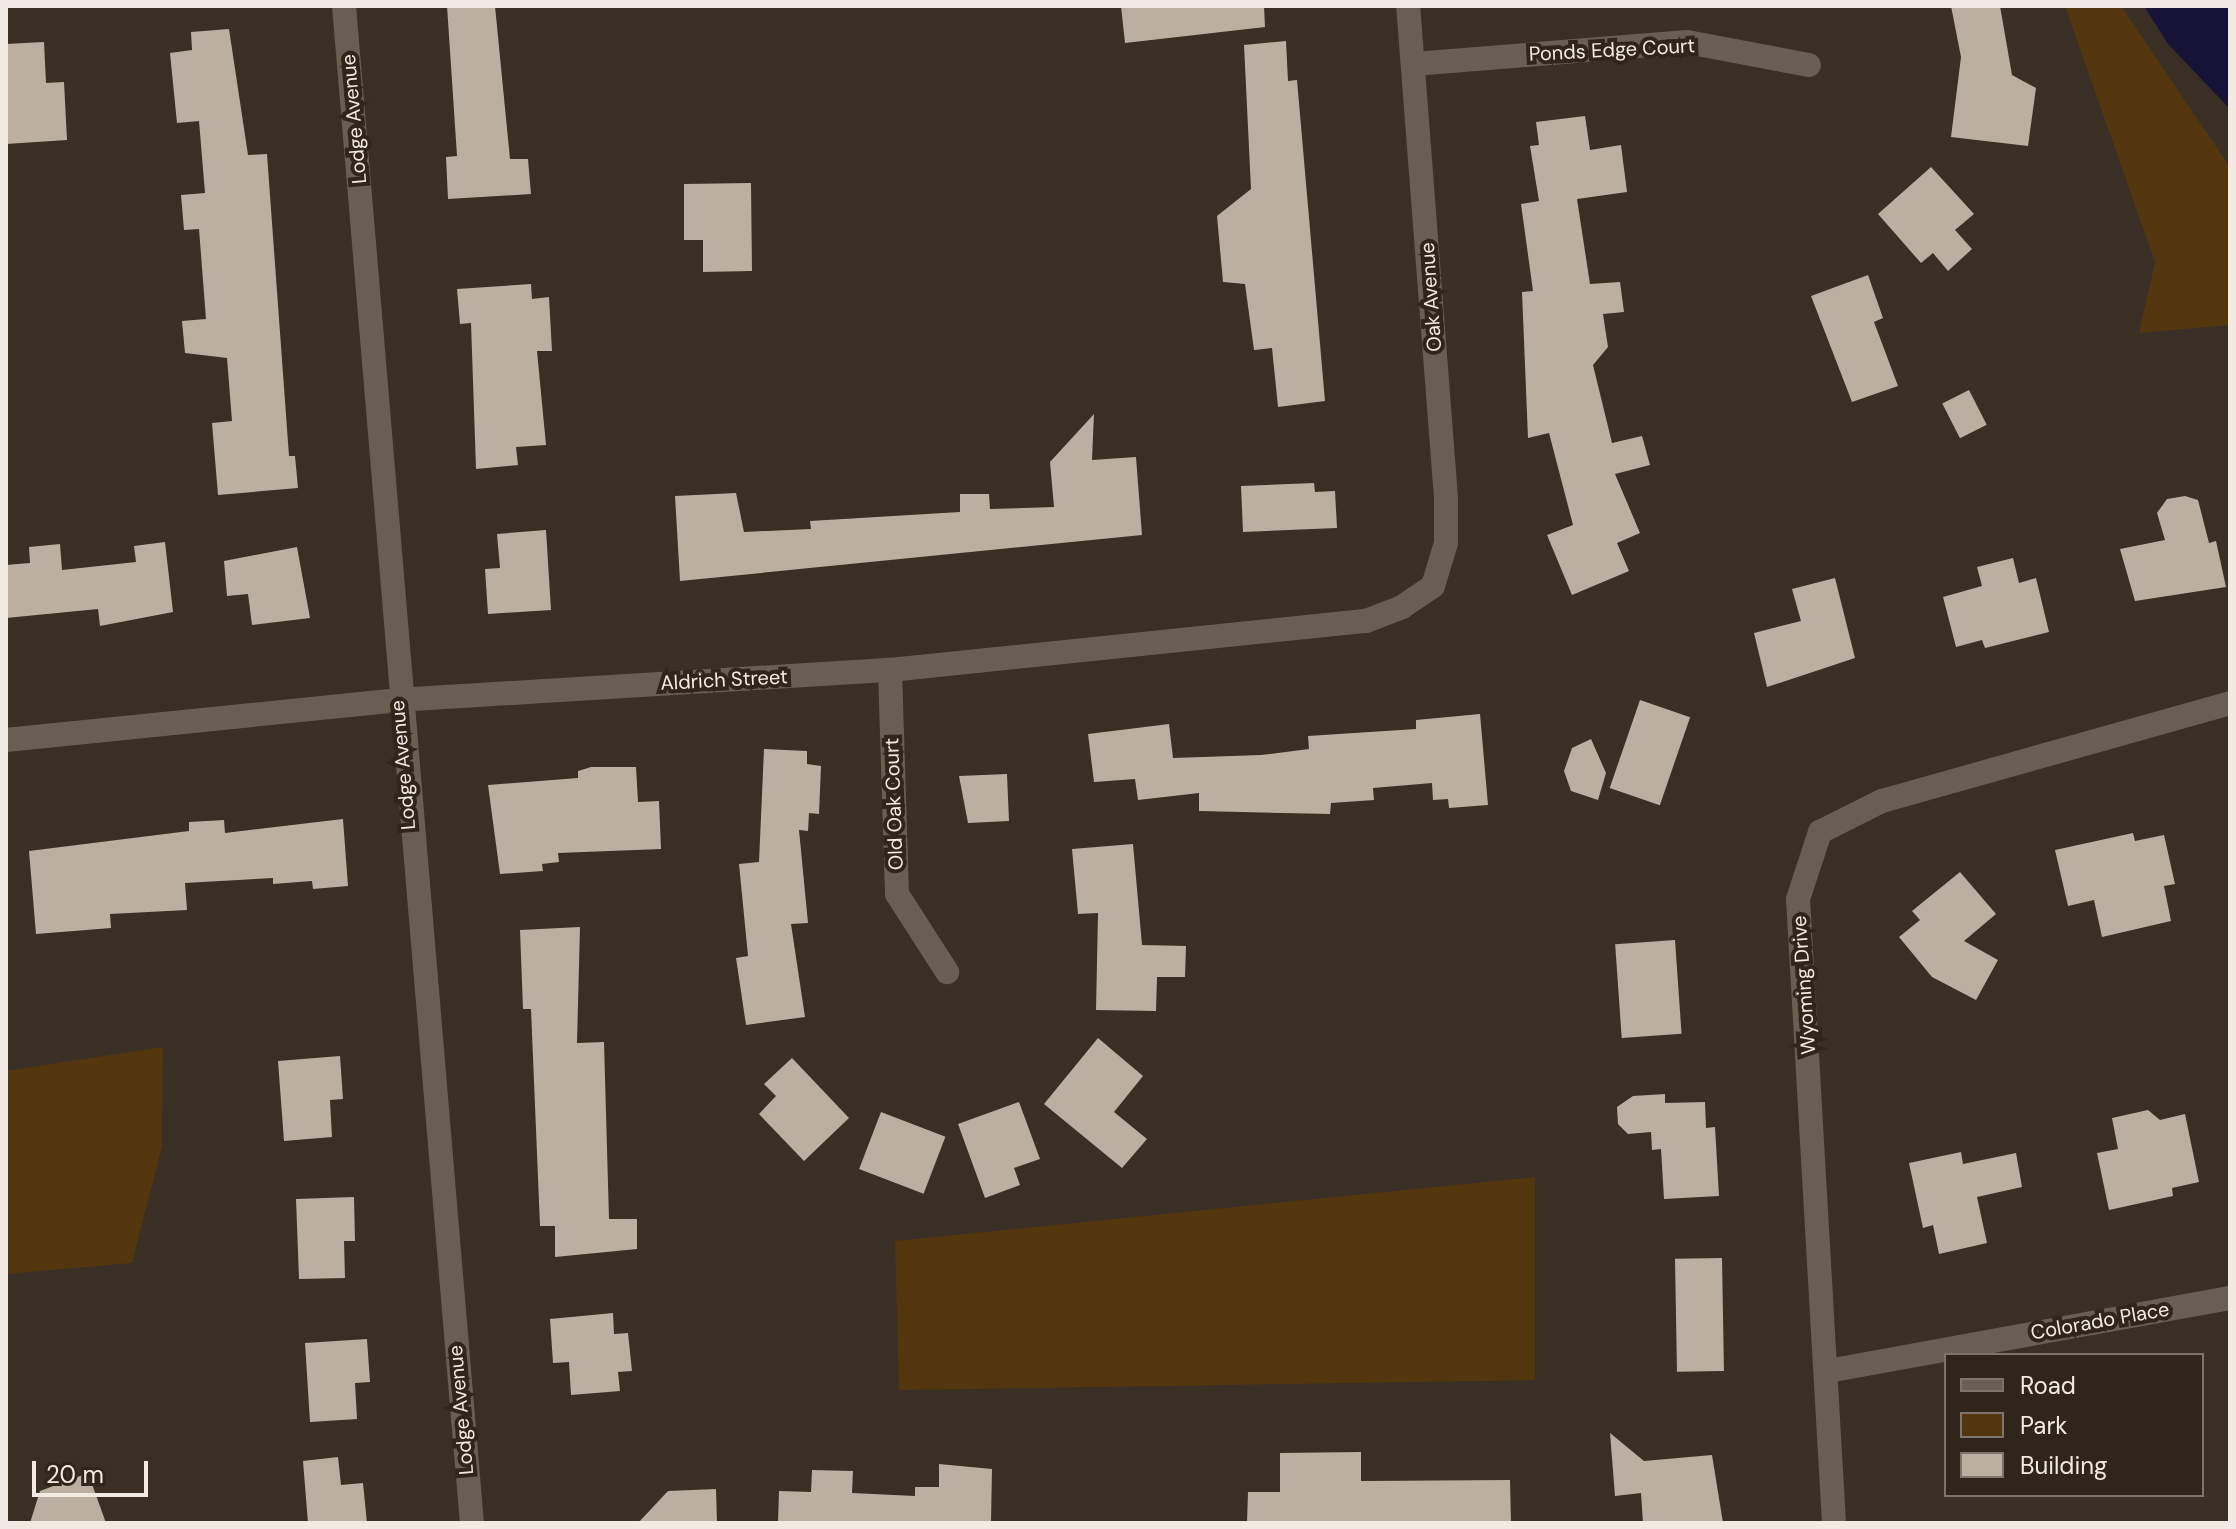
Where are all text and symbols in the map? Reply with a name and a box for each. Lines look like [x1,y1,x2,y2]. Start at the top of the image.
street label: Ponds Edge Court [1528,34,1696,66]
street label: Lodge Avenue [336,53,372,185]
street label: Oak Avenue [1415,241,1447,353]
street label: Aldrich Street [660,665,788,695]
street label: Lodge Avenue [385,699,421,831]
street label: Old Oak Court [880,737,908,871]
street label: Wyoming Drive [1787,915,1821,1055]
street label: Colorado Place [2029,1297,2171,1345]
street label: Lodge Avenue [443,1344,479,1476]
legend [1944,1353,2204,1497]
text: Road [2020,1370,2076,1401]
text: Park [2020,1410,2067,1441]
scale bar [36,1445,152,1495]
text: Building [2020,1450,2107,1481]
text: 20 m [46,1459,104,1490]

